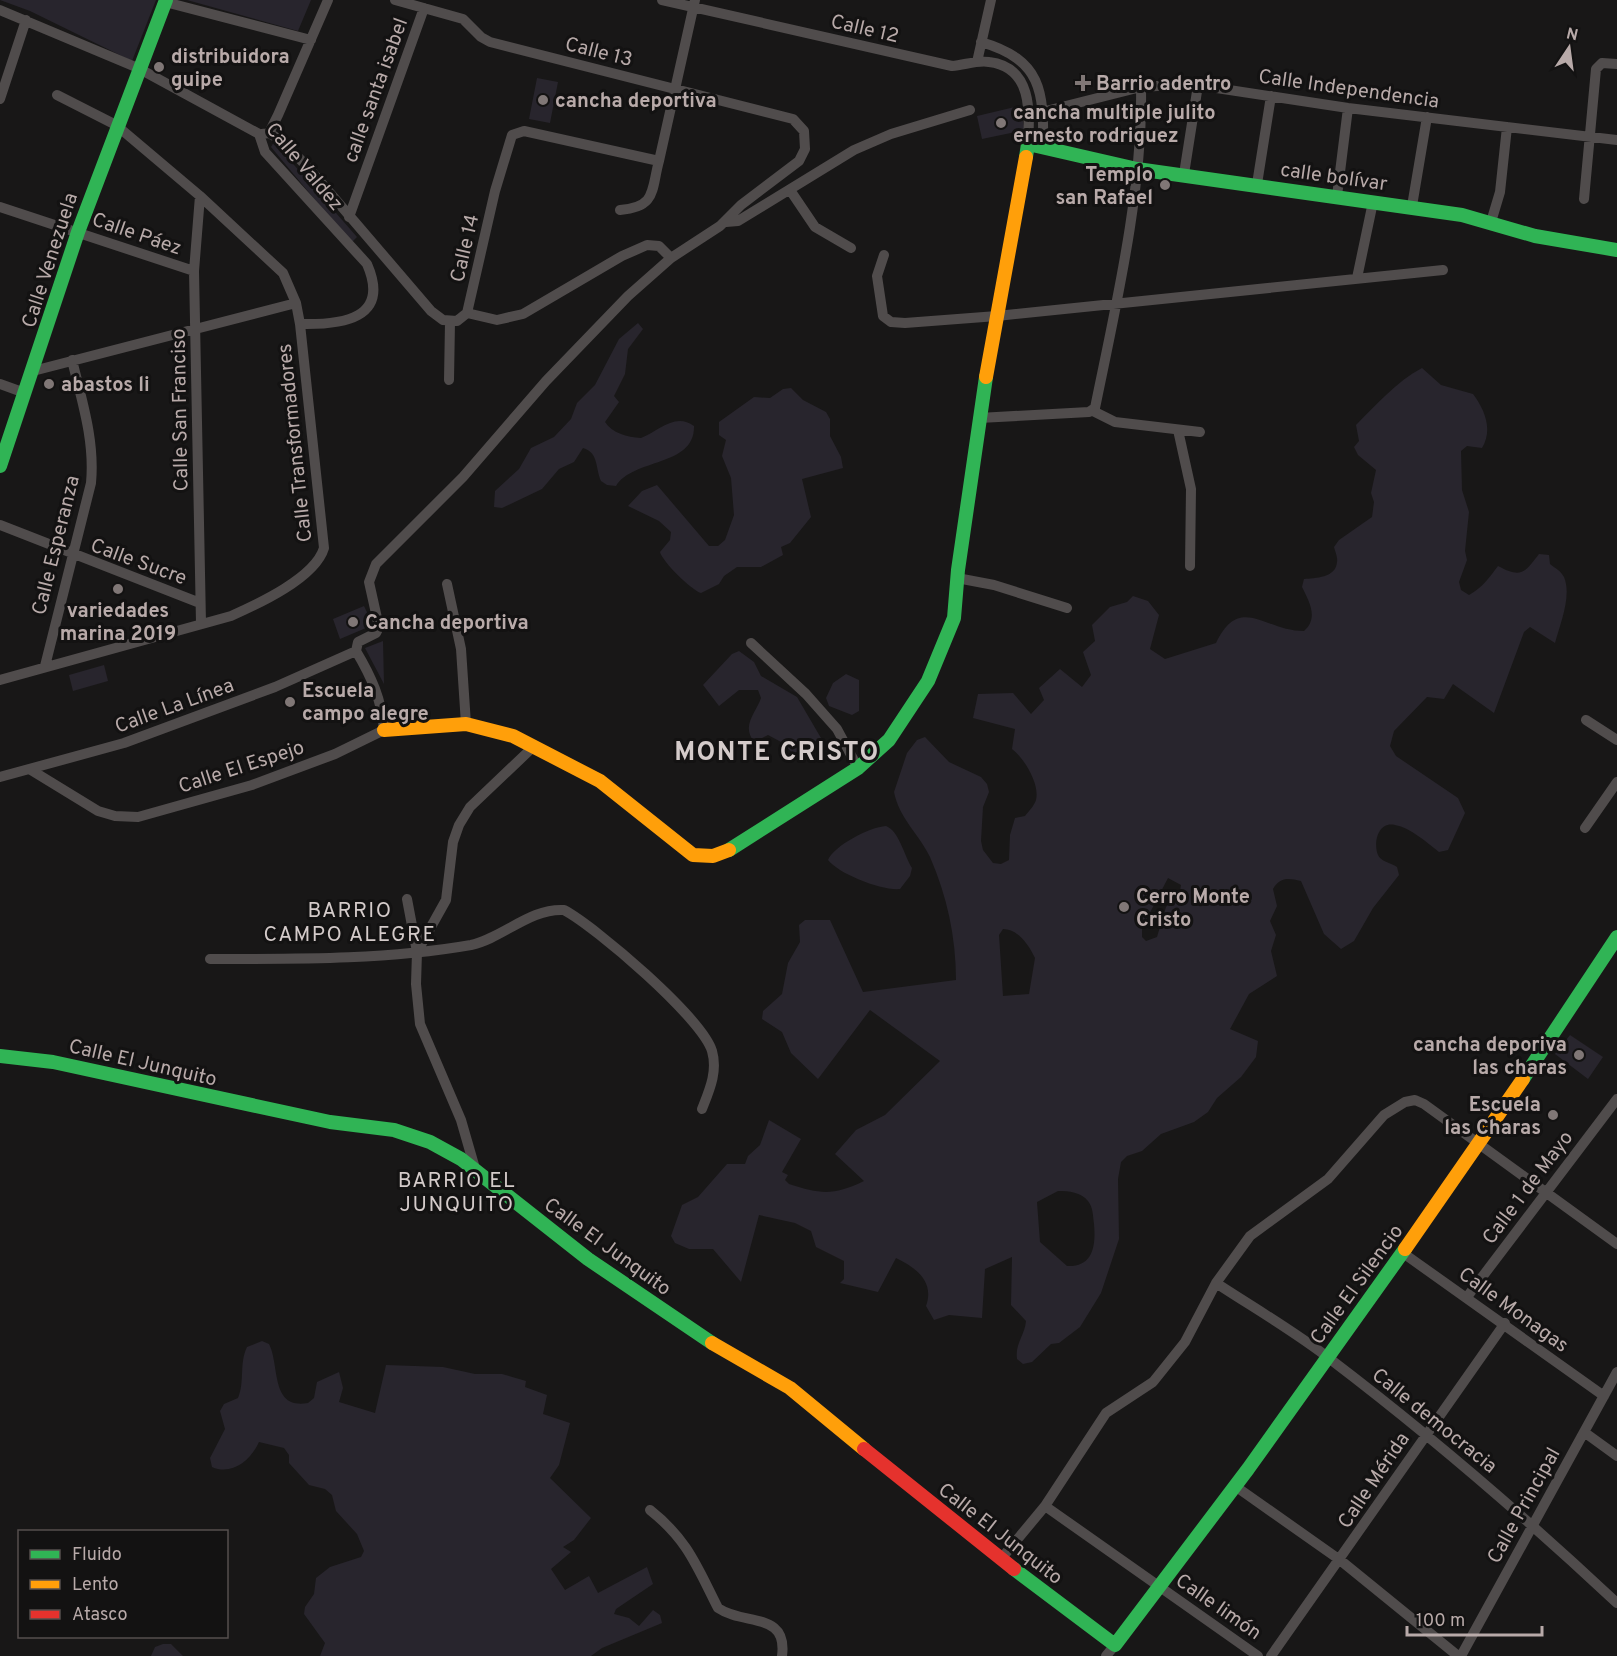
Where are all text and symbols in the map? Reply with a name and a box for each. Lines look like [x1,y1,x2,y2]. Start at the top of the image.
street label: Calle 12 [828,10,901,50]
street label: calle santa isabel [339,15,415,167]
north arrow [1539,18,1599,78]
text: N [1564,24,1580,46]
street label: Calle 13 [562,32,635,74]
place label: distribuidora guipe [171,45,290,94]
marker: distribuidora guipe [152,60,166,74]
street label: Calle Independencia [1257,64,1441,116]
place label: Barrio adentro [1096,72,1231,98]
marker: Barrio adentro [1074,74,1092,92]
place label: cancha deportiva [555,89,717,115]
marker: cancha deportiva [536,93,550,107]
place label: cancha multiple julito ernesto rodriguez [1013,101,1216,150]
marker: cancha multiple julito ernesto rodriguez [994,116,1008,130]
street label: Calle Valdez [259,118,348,217]
street label: calle bolívar [1279,158,1389,198]
place label: Templo san Rafael [1055,163,1153,212]
marker: Templo san Rafael [1158,178,1172,192]
street label: Calle Venezuela [17,190,85,331]
street label: Calle Páez [88,207,185,262]
street label: Calle 14 [446,212,486,285]
street label: Calle San Franciso [167,328,195,492]
street label: Calle Transformadores [273,342,319,543]
place label: abastos li [61,373,150,399]
marker: abastos li [42,377,56,391]
street label: Calle Esperanza [27,473,87,618]
street label: Calle Sucre [87,533,190,592]
marker: variedades marina 2019 [111,582,125,596]
place label: variedades marina 2019 [60,599,176,648]
place label: Cancha deportiva [365,611,529,637]
marker: Cancha deportiva [346,615,360,629]
street label: Calle La Línea [112,673,238,740]
place label: Escuela campo alegre [302,679,429,728]
marker: Escuela campo alegre [283,695,297,709]
street label: Calle El Espejo [175,735,308,800]
district label: MONTE CRISTO [674,737,880,770]
place label: Cerro Monte Cristo [1136,885,1250,934]
district label: BARRIO CAMPO ALEGRE [264,898,436,949]
marker: Cerro Monte Cristo [1117,900,1131,914]
place label: cancha deporiva las charas [1413,1033,1567,1082]
street label: Calle El Junquito [66,1034,219,1094]
marker: cancha deporiva las charas [1572,1048,1586,1062]
place label: Escuela las Charas [1444,1093,1541,1142]
marker: Escuela las Charas [1546,1108,1560,1122]
street label: Calle 1 de Mayo [1477,1126,1580,1250]
district label: BARRIO EL JUNQUITO [398,1168,516,1219]
street label: Calle El Junquito [538,1193,676,1303]
street label: Calle El Silencio [1305,1220,1410,1350]
street label: Calle Monagas [1453,1262,1573,1359]
street label: Calle democracia [1366,1363,1502,1480]
street label: Calle Mérida [1333,1428,1416,1534]
street label: Calle Principal [1482,1443,1567,1569]
street label: Calle El Junquito [932,1478,1067,1591]
legend [18,1530,228,1638]
text: Fluido [72,1544,122,1567]
street label: Calle limón [1170,1568,1266,1647]
text: Lento [72,1574,118,1597]
scale bar [1407,1599,1542,1637]
text: Atasco [72,1604,128,1627]
text: 100 m [1416,1610,1465,1633]

